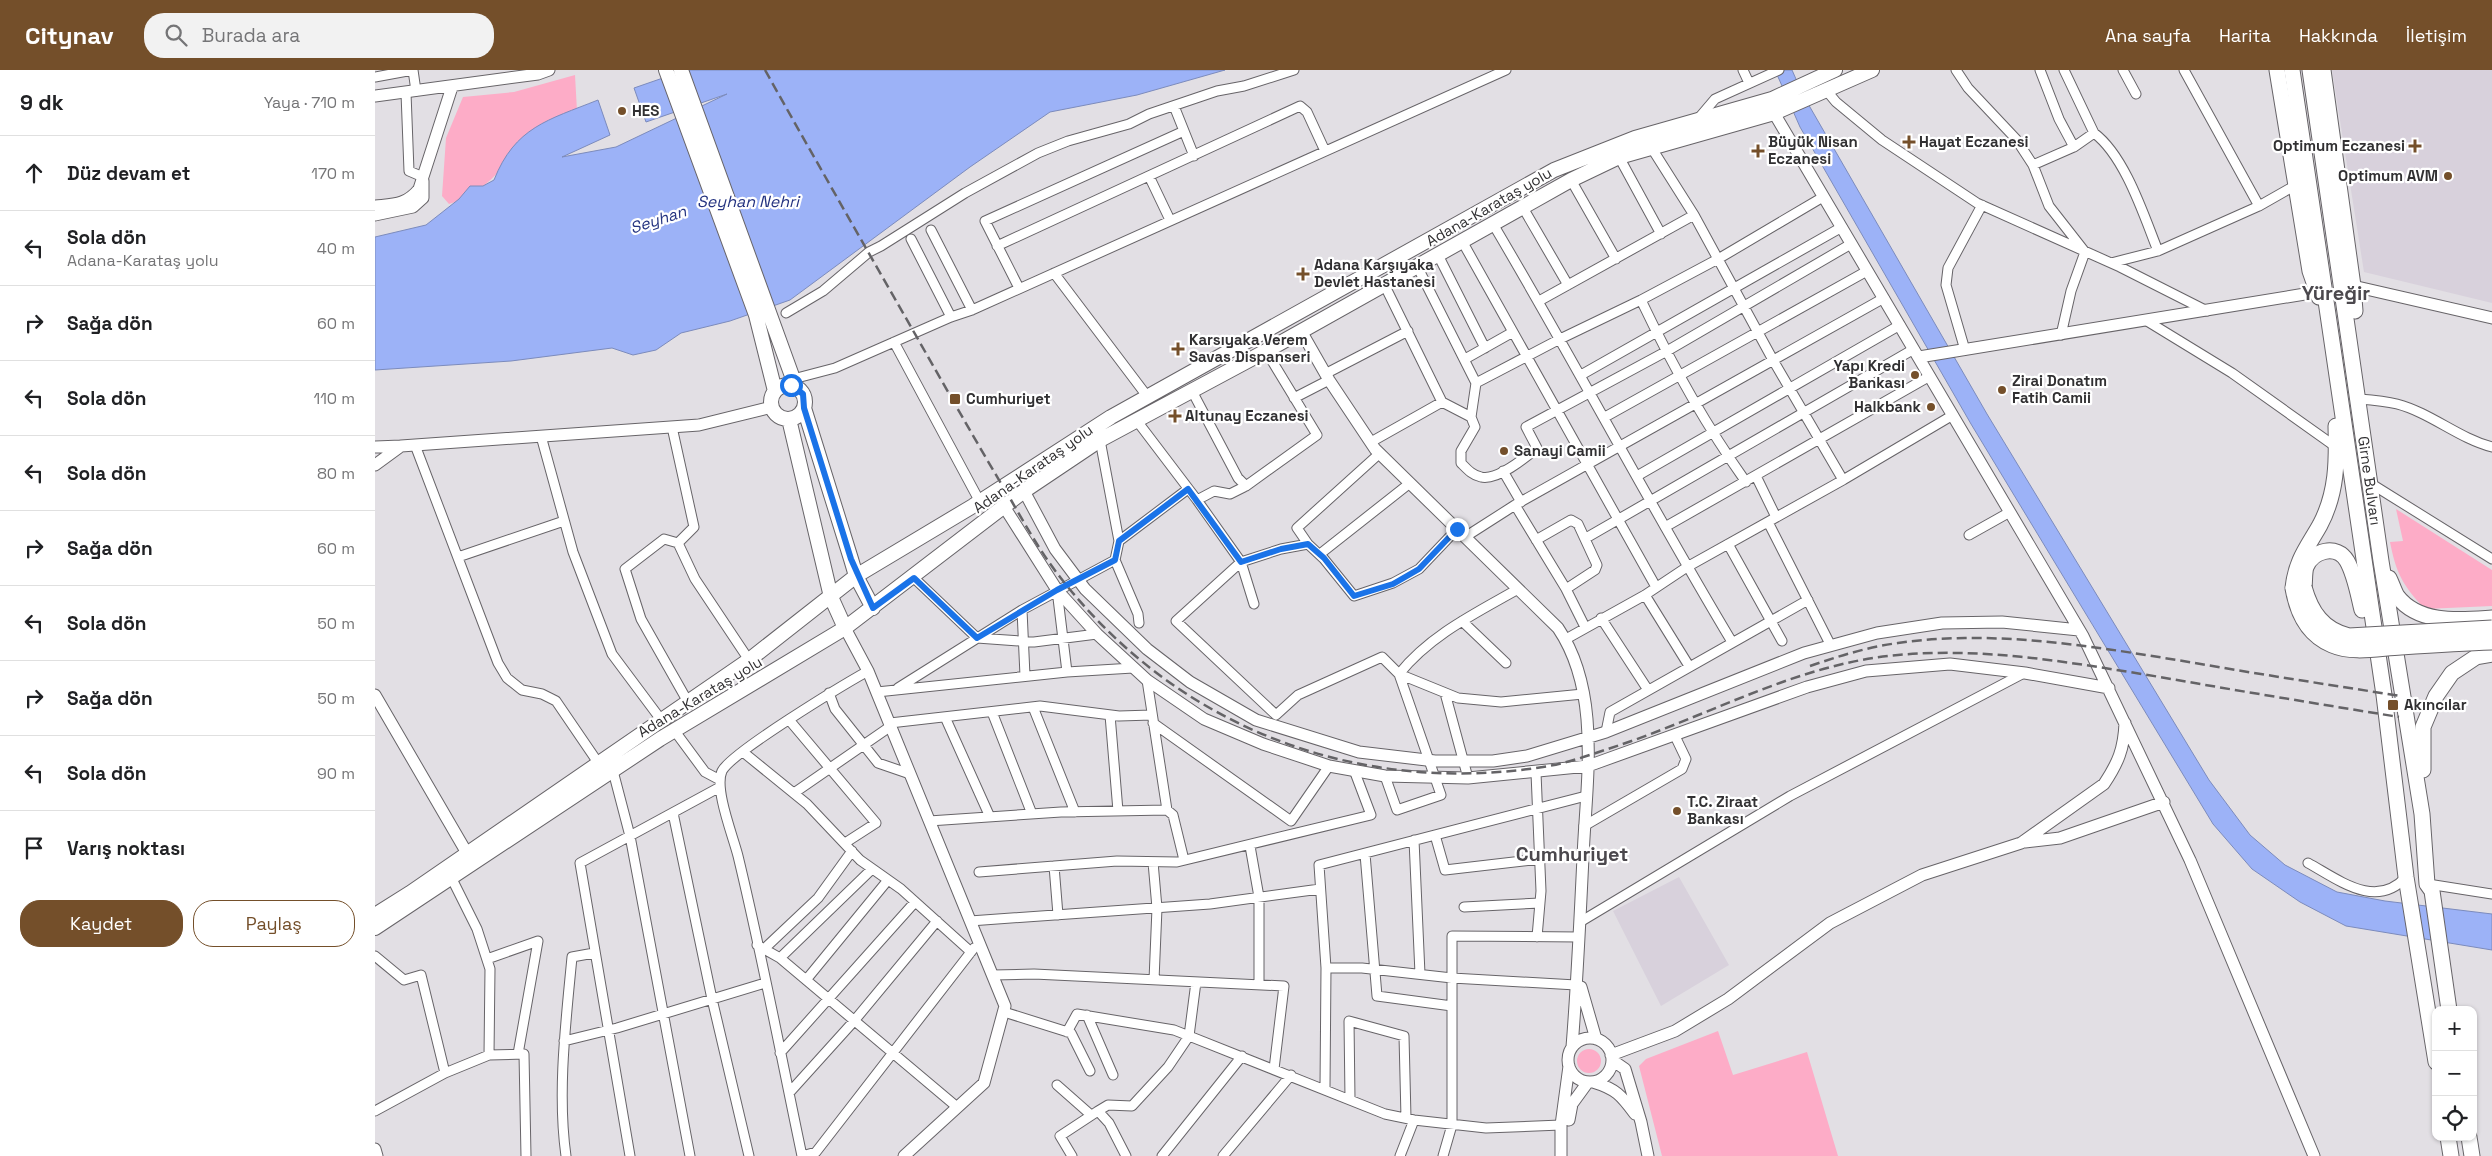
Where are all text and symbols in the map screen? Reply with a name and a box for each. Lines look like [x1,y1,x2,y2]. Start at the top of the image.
search box [144,13,494,58]
text: Citynav [25,20,114,51]
icon: search [162,21,190,49]
text: Burada ara [202,23,300,48]
text: Ana sayfa [2105,24,2191,47]
text: Harita [2219,24,2271,47]
text: Hakkında [2299,24,2378,47]
text: İletişim [2406,24,2467,47]
text: 9 dk [20,89,64,116]
text: Yaya · 710 m [264,92,355,113]
place label: HES [632,101,659,120]
marker: HES [616,105,628,117]
place label: Büyük Nisan Eczanesi [1768,132,1858,168]
place label: Hayat Eczanesi [1919,132,2029,151]
marker: Hayat Eczanesi [1903,136,1915,148]
place label: Optimum Eczanesi [2273,136,2405,155]
marker: Optimum Eczanesi [2409,140,2421,152]
marker: Büyük Nisan Eczanesi [1752,145,1764,157]
icon: ahead [20,159,48,187]
text: Düz devam et [67,161,190,186]
text: 170 m [311,163,355,184]
street label: Adana-Karataş yolu [1422,163,1555,250]
place label: Optimum AVM [2338,166,2438,185]
marker: Optimum AVM [2442,170,2454,182]
water label: Seyhan Nehri [697,191,801,212]
water label: Seyhan [627,200,690,238]
text: Sola dön [67,225,146,250]
icon: left [20,234,48,262]
text: 40 m [317,238,355,259]
text: Adana-Karataş yolu [67,250,219,271]
place label: Adana Karşıyaka Devlet Hastanesi [1314,255,1435,291]
marker: Adana Karşıyaka Devlet Hastanesi [1296,267,1310,281]
district label: Yüreğir [2302,280,2370,306]
icon: right [20,309,48,337]
text: Sağa dön [67,311,153,336]
text: 60 m [317,313,355,334]
place label: Karsıyaka Verem Savas Dispanseri [1189,330,1310,366]
marker: Karsıyaka Verem Savas Dispanseri [1171,342,1185,356]
place label: Yapı Kredi Bankası [1834,356,1905,392]
marker: Yapı Kredi Bankası [1909,369,1921,381]
place label: Zirai Donatım Fatih Camii [2012,371,2107,407]
route start [780,374,803,397]
icon: left [20,384,48,412]
marker: Zirai Donatım Fatih Camii [1996,384,2008,396]
text: Sola dön [67,386,146,411]
text: 110 m [313,388,355,409]
place label: Cumhuriyet [966,389,1051,408]
marker: Cumhuriyet [948,392,962,406]
place label: Halkbank [1854,397,1922,416]
marker: Halkbank [1925,401,1937,413]
place label: Altunay Eczanesi [1185,406,1309,425]
marker: Altunay Eczanesi [1169,410,1181,422]
street label: Adana-Karataş yolu [969,420,1096,517]
street label: Girne Bulvarı [2354,435,2386,526]
place label: Sanayi Camii [1514,441,1606,460]
marker: Sanayi Camii [1498,445,1510,457]
icon: left [20,459,48,487]
text: Sola dön [67,461,146,486]
text: 80 m [317,463,355,484]
route end [1446,518,1469,541]
icon: right [20,534,48,562]
text: Sağa dön [67,536,153,561]
text: 60 m [317,538,355,559]
icon: left [20,609,48,637]
text: Sola dön [67,611,146,636]
text: 50 m [317,613,355,634]
street label: Adana-Karataş yolu [634,652,766,741]
icon: right [20,684,48,712]
text: Sağa dön [67,686,153,711]
text: 50 m [317,688,355,709]
place label: Akıncılar [2404,695,2467,714]
marker: Akıncılar [2386,698,2400,712]
icon: left [20,759,48,787]
text: Sola dön [67,761,146,786]
text: 90 m [317,763,355,784]
place label: T.C. Ziraat Bankası [1687,792,1758,828]
marker: T.C. Ziraat Bankası [1671,805,1683,817]
icon: arrive [20,834,48,862]
text: Varış noktası [67,836,185,861]
district label: Cumhuriyet [1516,841,1628,867]
button: Kaydet [20,900,183,947]
button: Paylaş [193,900,355,947]
map controls [2432,1006,2477,1141]
button: + [2432,1006,2477,1051]
button: − [2432,1051,2477,1096]
button: locate [2432,1096,2477,1141]

